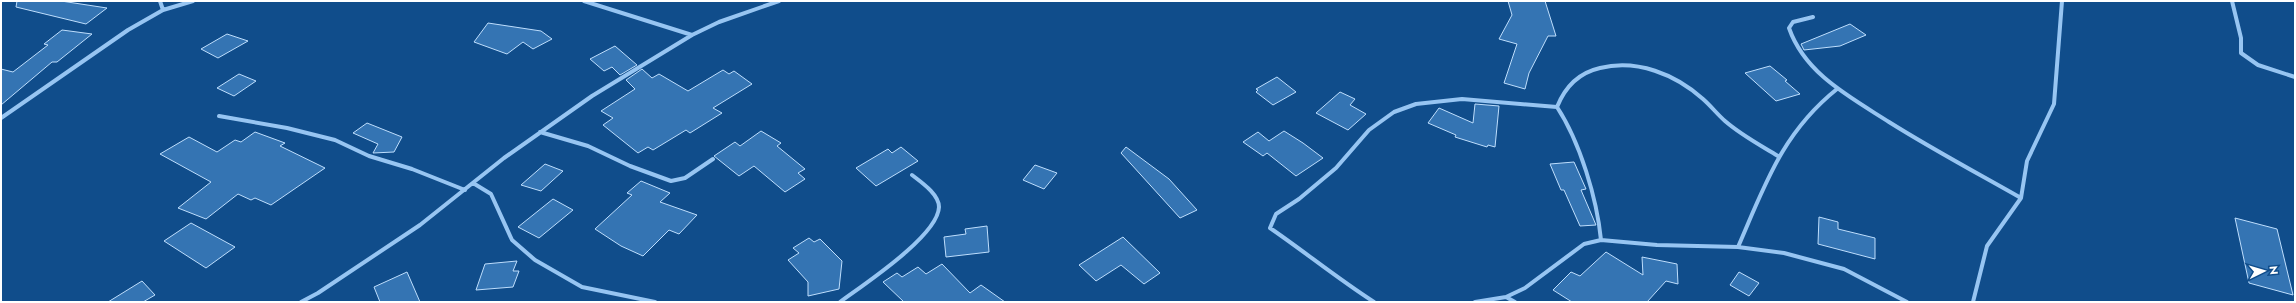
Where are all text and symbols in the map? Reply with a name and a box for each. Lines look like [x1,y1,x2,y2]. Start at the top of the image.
north arrow [2244,251,2284,291]
text: N [2266,265,2282,275]

